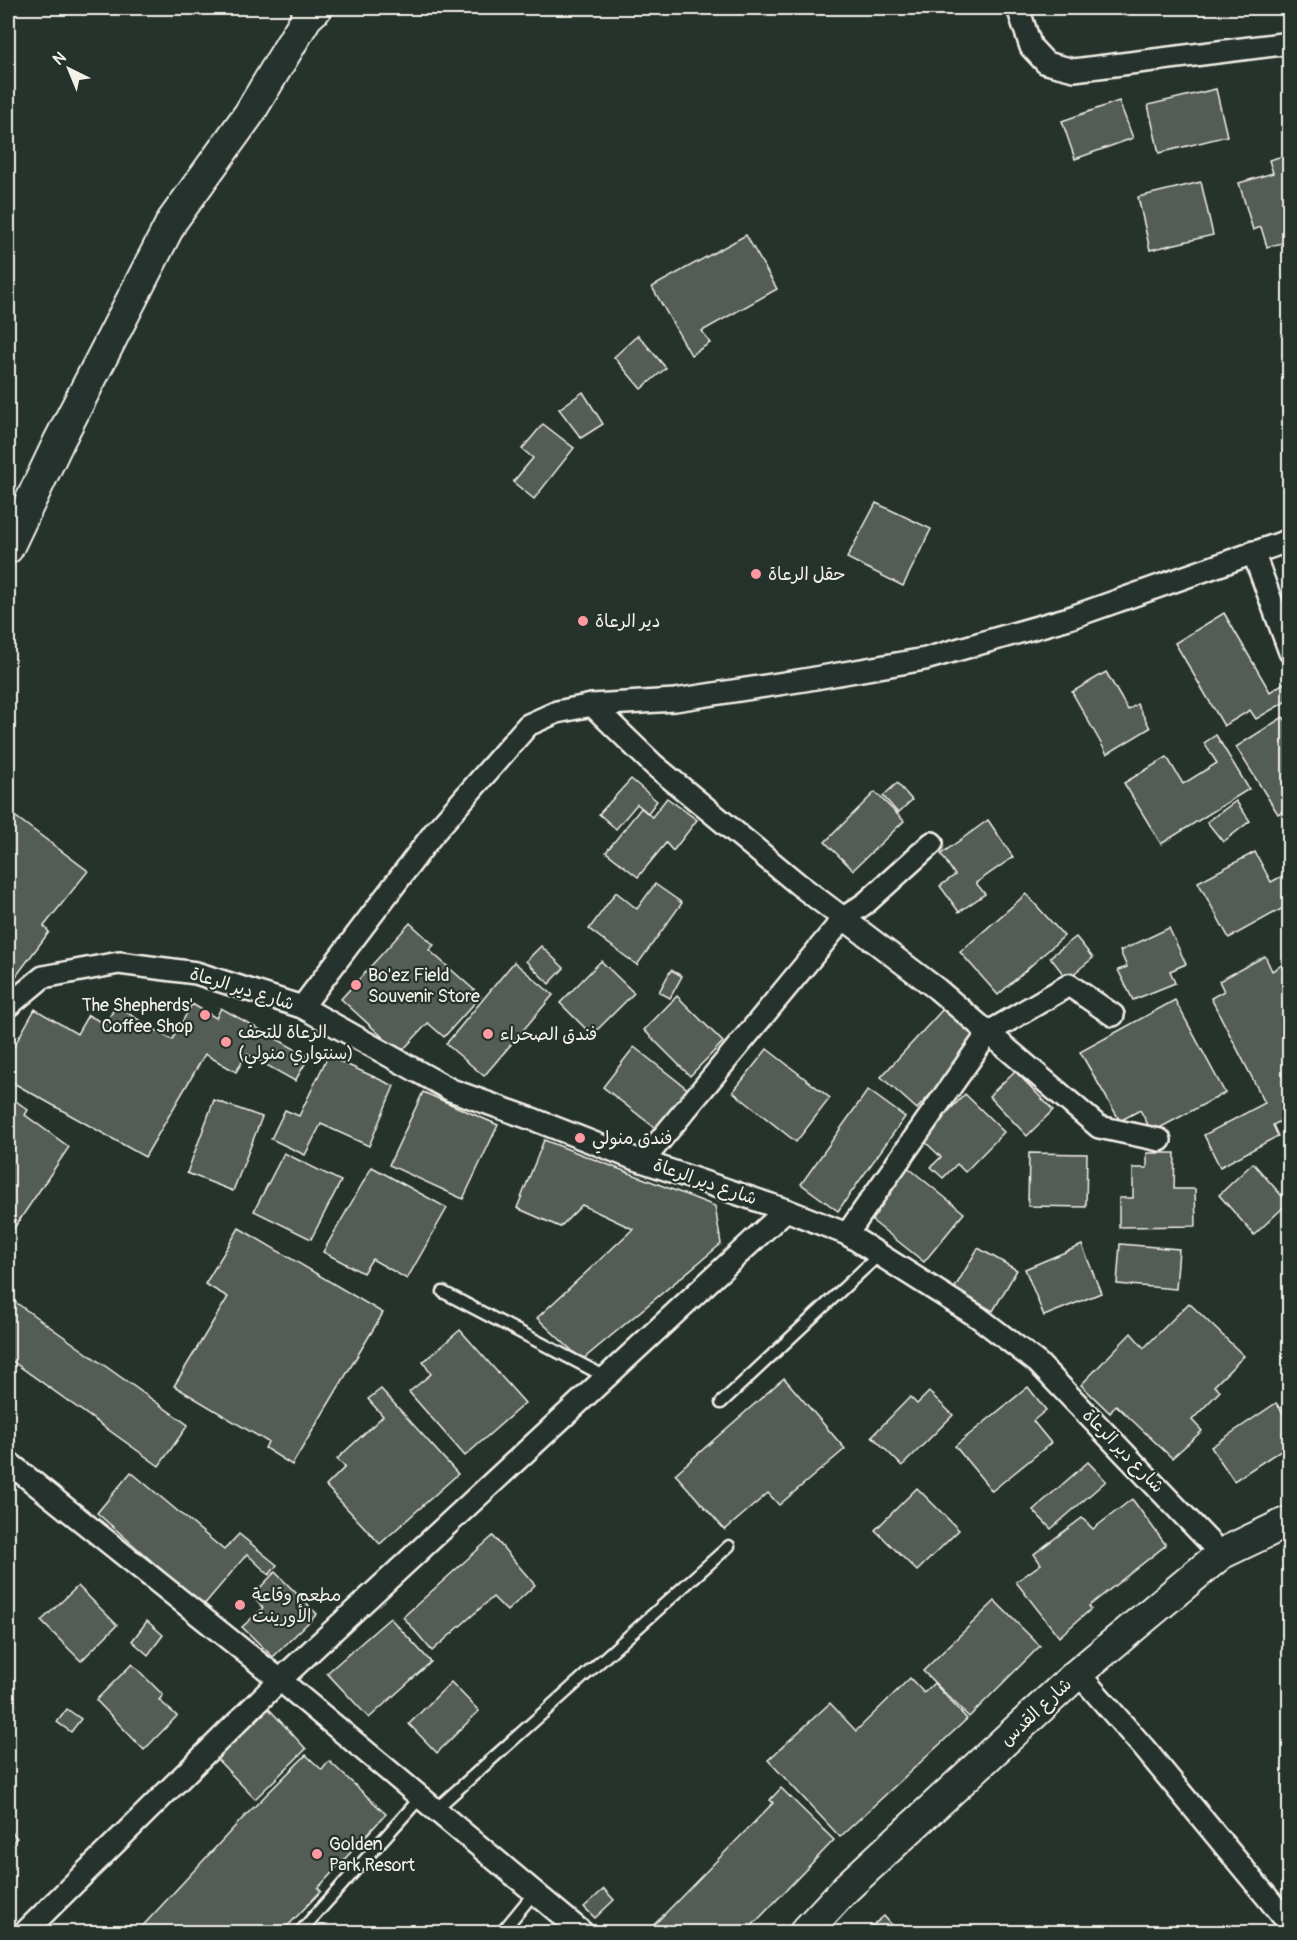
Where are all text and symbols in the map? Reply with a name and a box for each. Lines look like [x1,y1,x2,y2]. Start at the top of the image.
north arrow [39,39,99,99]
text: N [49,48,70,70]
place label: حقل الرعاة [768,563,846,586]
marker: حقل الرعاة [749,567,763,581]
place label: دير الرعاة [595,610,660,633]
marker: دير الرعاة [576,614,590,628]
street label: شارع دير الرعاة [187,962,297,1016]
place label: Bo'ez Field Souvenir Store [368,964,480,1008]
marker: Bo'ez Field Souvenir Store [349,978,363,992]
place label: The Shepherds' Coffee Shop [82,994,193,1038]
marker: The Shepherds' Coffee Shop [198,1008,212,1022]
place label: الرعاة للتحف (سنتواري منولي) [238,1021,354,1069]
place label: فندق الصحراء [500,1023,597,1046]
marker: فندق الصحراء [481,1027,495,1041]
marker: الرعاة للتحف (سنتواري منولي) [219,1035,233,1049]
place label: فندق منولي [592,1127,672,1154]
marker: فندق منولي [573,1131,587,1145]
street label: شارع دير الرعاة [650,1154,760,1210]
street label: شارع دير الرعاة [1077,1404,1169,1498]
place label: مطعم وقاعة الأورينت [252,1584,341,1628]
marker: مطعم وقاعة الأورينت [233,1598,247,1612]
street label: شارع القدس [995,1673,1077,1751]
place label: Golden Park Resort [329,1833,416,1877]
marker: Golden Park Resort [310,1847,324,1861]

